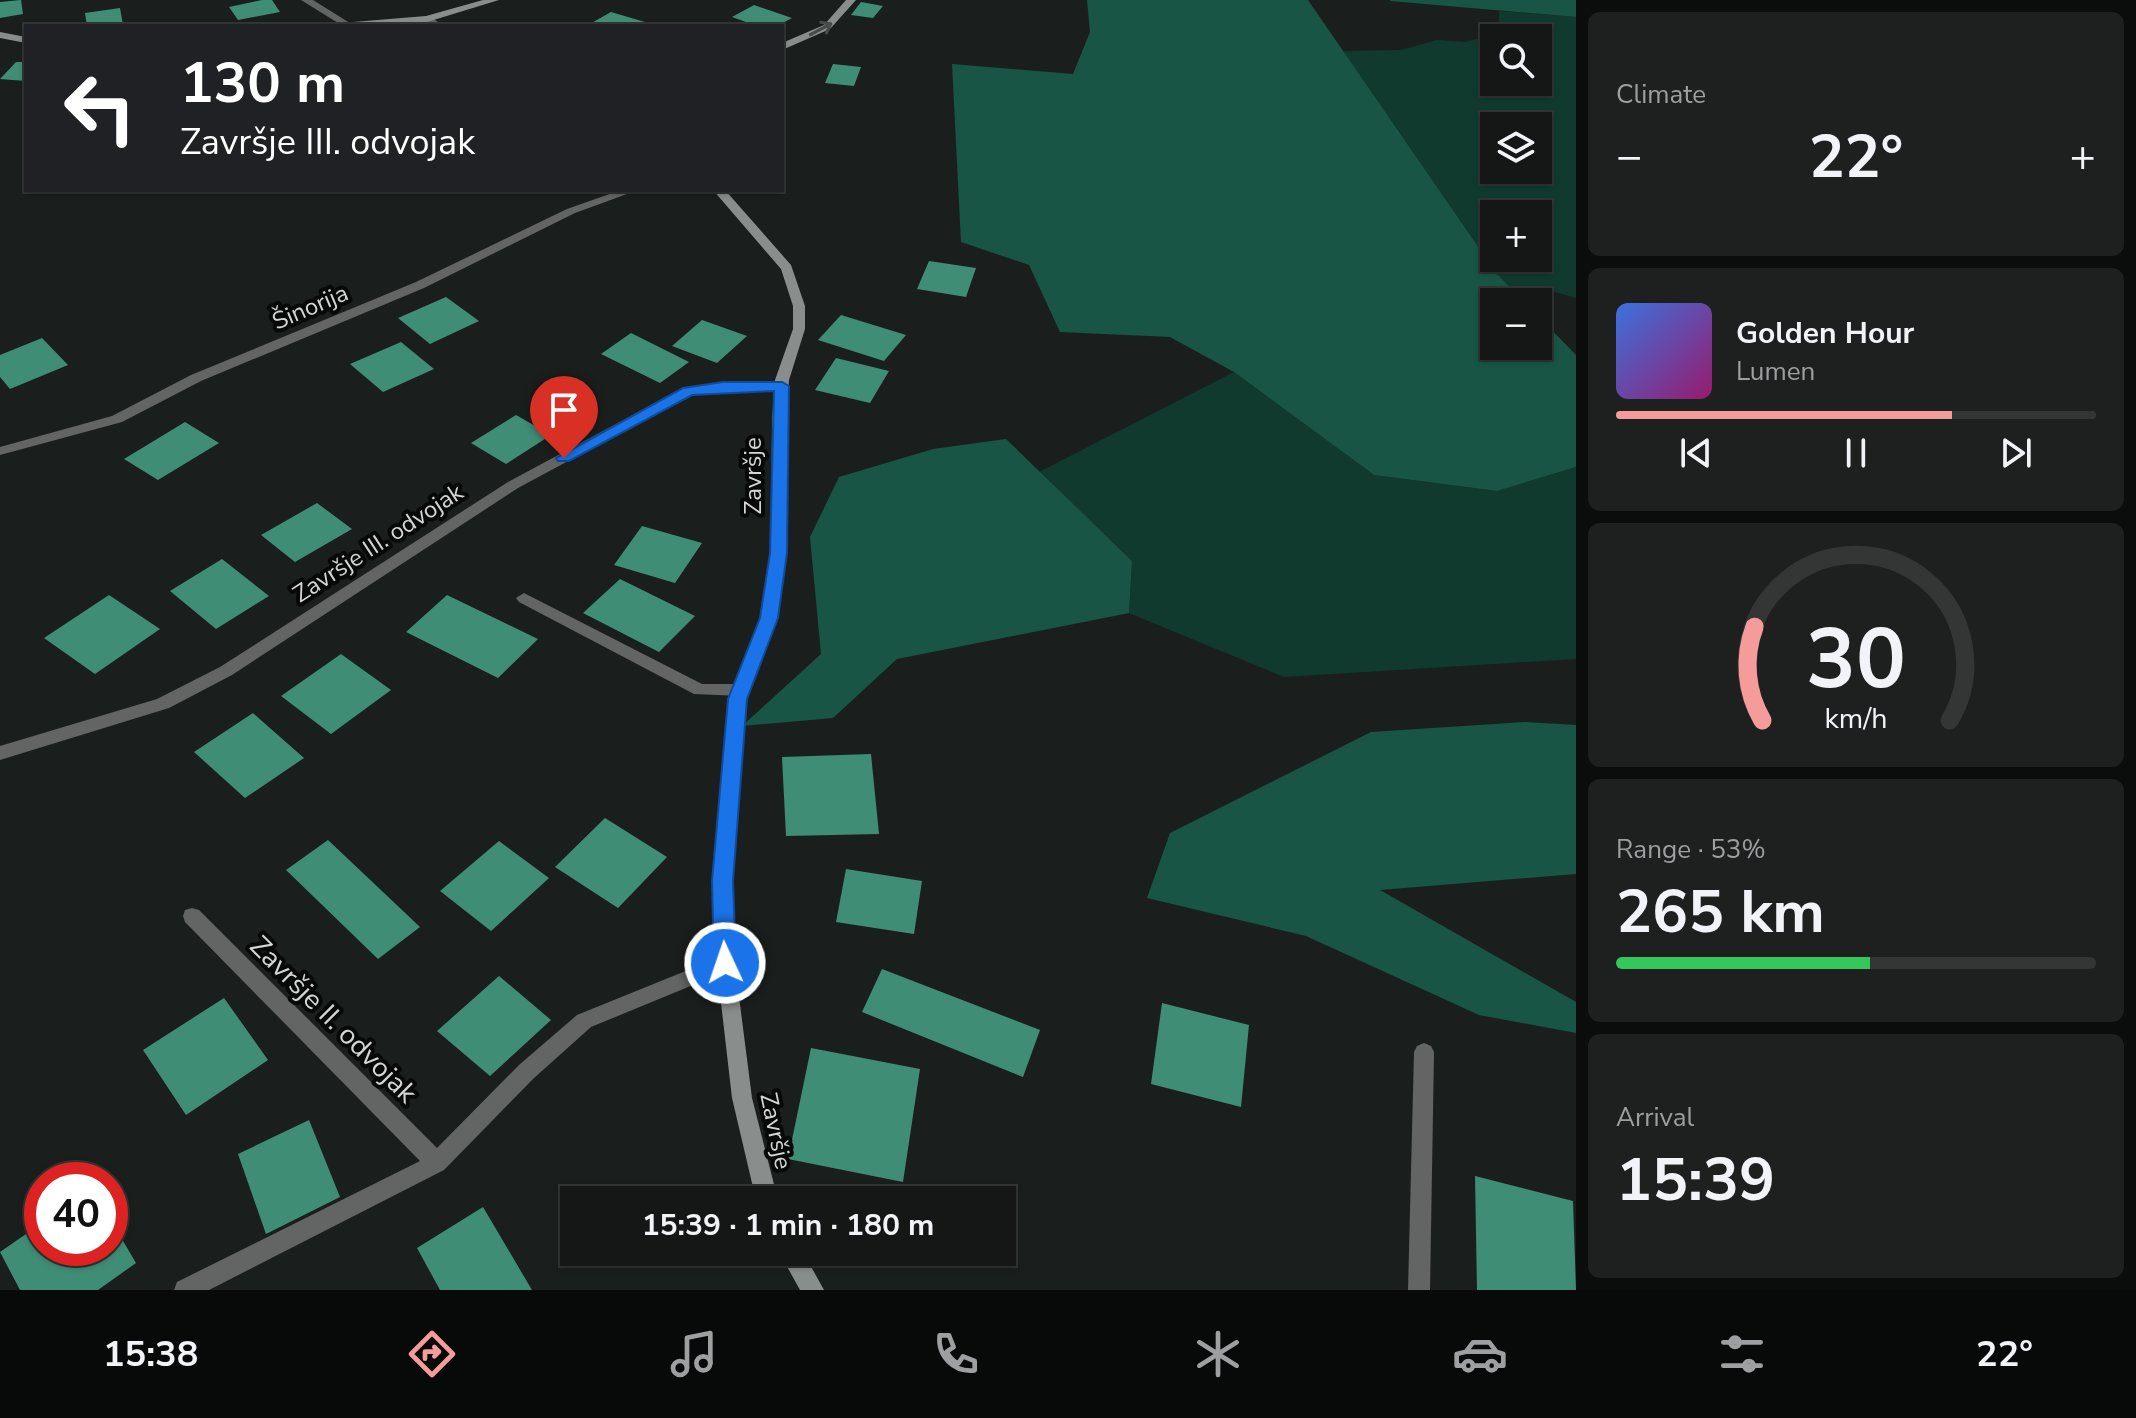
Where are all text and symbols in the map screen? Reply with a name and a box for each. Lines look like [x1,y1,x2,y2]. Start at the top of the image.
one-way arrow [808,21,832,36]
map controls [1480,24,1552,360]
button: search [1480,24,1552,96]
text: 130 m [180,45,345,122]
icon: left [48,56,152,160]
text: Climate [1616,77,1706,112]
button: layers [1480,112,1552,184]
text: 22° [1809,116,1903,198]
text: Završje III. odvojak [180,118,475,167]
text: − [1616,127,1642,187]
text: + [2070,127,2096,187]
button: + [1480,200,1552,272]
street label: Šinorija [267,277,353,337]
button: − [1480,288,1552,360]
text: Golden Hour [1736,313,1914,354]
text: Lumen [1736,354,1815,389]
pin [530,376,598,458]
icon: arrive [542,388,586,432]
icon: previous [1674,431,1718,475]
icon: pause [1834,431,1878,475]
icon: next [1994,431,2038,475]
street label: Završje [737,437,769,515]
street label: Završje III. odvojak [287,475,470,610]
text: 30 [1806,603,1906,716]
text: km/h [1825,699,1887,738]
text: Range · 53% [1616,832,1766,867]
text: 265 km [1616,871,1825,953]
position arrow [683,921,767,1005]
street label: Završje II. odvojak [241,928,426,1112]
street label: Završje [752,1090,800,1172]
text: Arrival [1616,1100,1694,1135]
text: 15:39 [1616,1139,1775,1221]
speed limit sign: 40 [24,1162,128,1266]
text: 15:39 · 1 min · 180 m [642,1205,934,1246]
icon: directions [404,1326,460,1382]
icon: music [666,1326,722,1382]
icon: phone [928,1326,984,1382]
icon: climate [1190,1326,1246,1382]
icon: car [1452,1326,1508,1382]
icon: filters [1714,1326,1770,1382]
text: 15:38 [103,1330,198,1379]
text: 22° [1976,1330,2033,1379]

